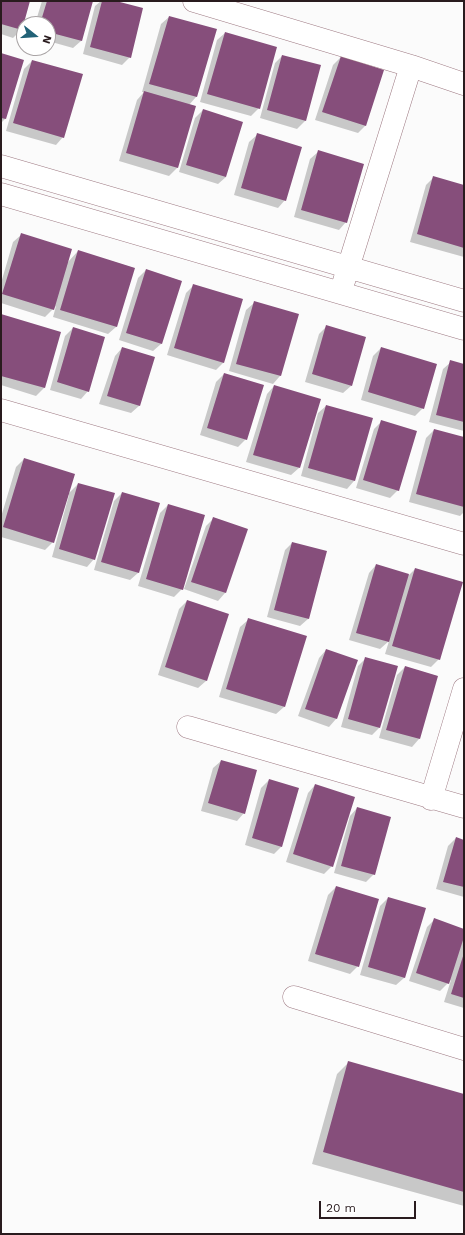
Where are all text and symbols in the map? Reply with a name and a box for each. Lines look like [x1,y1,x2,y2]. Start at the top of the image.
north arrow [16,16,56,56]
text: N [40,34,54,45]
scale bar [321,1193,418,1219]
text: 20 m [326,1201,356,1215]

